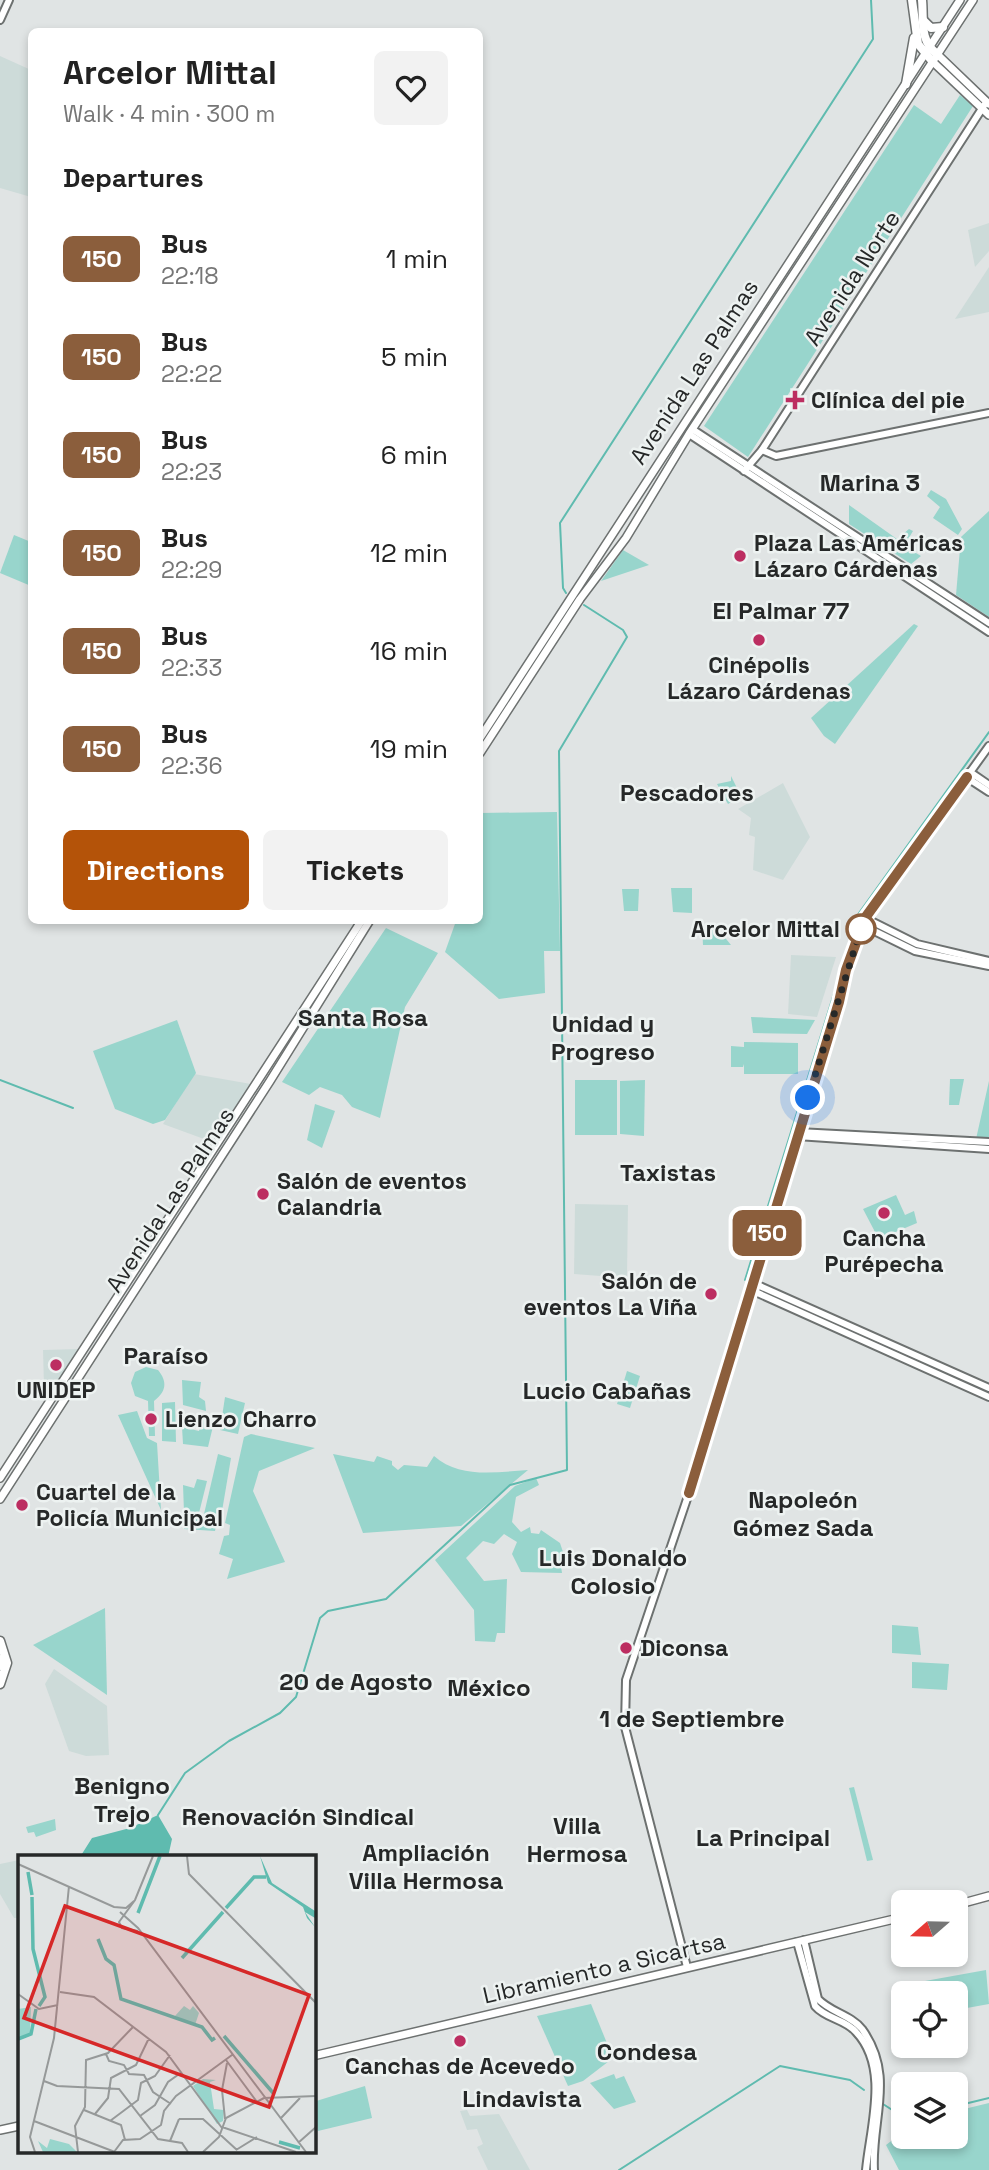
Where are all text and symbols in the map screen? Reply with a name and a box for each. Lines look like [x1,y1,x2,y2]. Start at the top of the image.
button: heart [374,51,448,125]
text: Arcelor Mittal [63,52,277,94]
text: Walk · 4 min · 300 m [63,99,275,129]
text: Departures [63,161,204,195]
street label: Avenida Norte [797,205,907,351]
text: Bus [161,227,208,261]
text: 1 min [386,242,448,276]
text: 150 [81,243,122,274]
text: 22:18 [161,261,219,291]
street label: Avenida Las Palmas [623,274,765,470]
text: Bus [161,325,208,359]
text: 5 min [381,340,448,374]
text: 150 [81,341,122,372]
text: 22:22 [161,359,222,389]
place label: Clínica del pie [811,385,965,415]
marker: Clínica del pie [785,390,805,410]
text: Bus [161,423,208,457]
text: 6 min [381,438,448,472]
text: 150 [81,439,122,470]
text: 22:23 [161,457,222,487]
district label: Marina 3 [820,467,920,498]
text: Bus [161,521,208,555]
place label: Plaza Las Américas Lázaro Cárdenas [754,528,963,584]
text: 12 min [370,536,448,570]
text: 150 [81,537,122,568]
marker: Plaza Las Américas Lázaro Cárdenas [732,548,748,564]
text: 22:29 [161,555,222,585]
district label: El Palmar 77 [713,595,849,626]
text: Bus [161,619,208,653]
marker: Cinépolis Lázaro Cárdenas [751,632,767,648]
text: 16 min [370,634,448,668]
text: 150 [81,635,122,666]
place label: Cinépolis Lázaro Cárdenas [667,650,851,706]
text: 22:33 [161,653,222,683]
text: Bus [161,717,208,751]
text: 19 min [370,732,448,766]
text: 150 [81,733,122,764]
text: 22:36 [161,751,223,781]
district label: Pescadores [620,777,754,808]
button: Directions [63,830,249,910]
button: Tickets [263,830,448,910]
place label: Arcelor Mittal [691,914,840,944]
marker: Arcelor Mittal [846,914,876,944]
district label: Santa Rosa [298,1002,428,1033]
district label: Unidad y Progreso [551,1008,655,1067]
your location [790,1080,825,1115]
street label: Avenida Las Palmas [99,1102,241,1298]
district label: Taxistas [620,1157,716,1188]
place label: Salón de eventos Calandria [277,1166,467,1222]
marker: Salón de eventos Calandria [255,1186,271,1202]
marker: Cancha Purépecha [876,1205,892,1221]
line badge: 150 [727,1210,807,1256]
text: 150 [747,1217,787,1248]
place label: Cancha Purépecha [825,1223,943,1279]
place label: Salón de eventos La Viña [523,1266,697,1322]
marker: Salón de eventos La Viña [703,1286,719,1302]
district label: Paraíso [124,1340,208,1371]
marker: UNIDEP [48,1357,64,1373]
place label: UNIDEP [17,1375,96,1405]
district label: Lucio Cabañas [523,1375,691,1406]
place label: Lienzo Charro [165,1404,317,1434]
marker: Lienzo Charro [143,1411,159,1427]
place label: Cuartel de la Policía Municipal [36,1477,223,1533]
district label: Napoleón Gómez Sada [733,1484,873,1543]
marker: Cuartel de la Policía Municipal [14,1497,30,1513]
district label: Luis Donaldo Colosio [539,1542,687,1601]
place label: Diconsa [640,1633,728,1663]
marker: Diconsa [618,1640,634,1656]
district label: 20 de Agosto [279,1666,433,1697]
district label: México [447,1672,531,1703]
district label: 1 de Septiembre [599,1703,785,1734]
district label: Benigno Trejo [74,1770,170,1829]
district label: Renovación Sindical [182,1801,414,1832]
district label: Villa Hermosa [527,1810,627,1869]
district label: La Principal [696,1822,830,1853]
district label: Ampliación Villa Hermosa [349,1837,503,1896]
inset map [18,1855,315,2152]
north arrow [891,1890,968,1967]
map controls [891,1890,968,2149]
street label: Libramiento a Sicartsa [480,1925,728,2011]
button: locate [891,1981,968,2058]
marker: Canchas de Acevedo [452,2033,468,2049]
district label: Condesa [597,2036,697,2067]
place label: Canchas de Acevedo [345,2051,575,2081]
button: layers [891,2072,968,2149]
district label: Lindavista [462,2083,582,2114]

